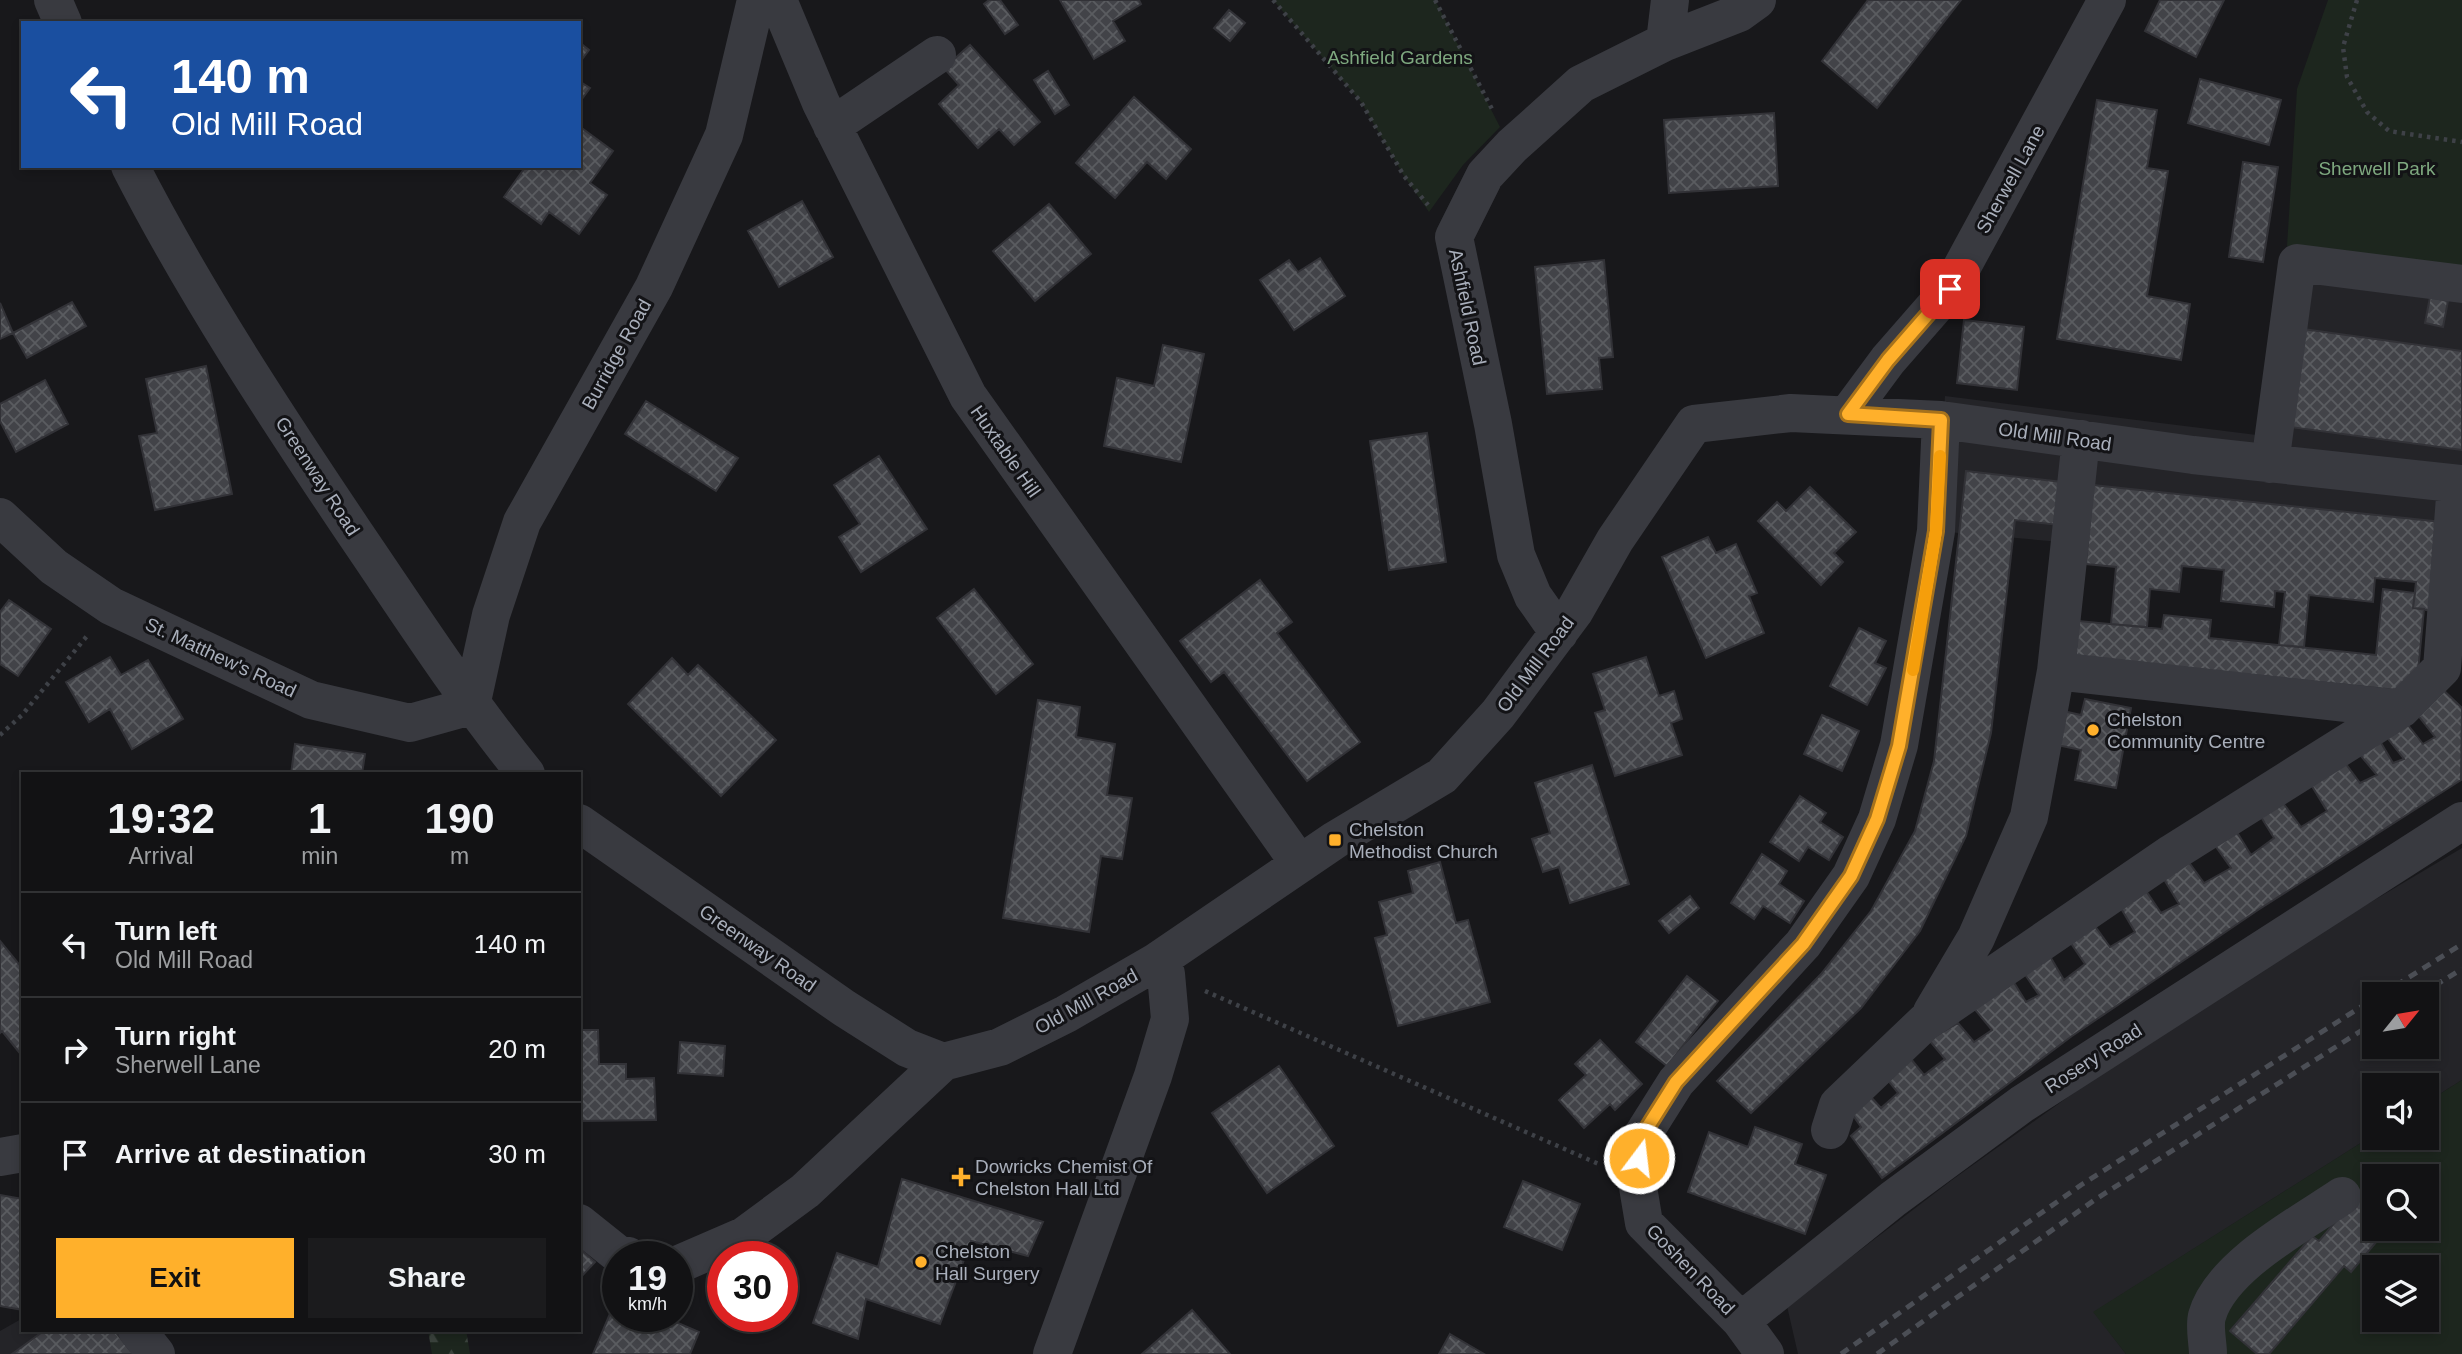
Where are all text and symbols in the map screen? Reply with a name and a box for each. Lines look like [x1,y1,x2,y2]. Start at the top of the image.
park label: Ashfield Gardens [1327,47,1473,68]
icon: left [56,49,147,140]
text: 140 m [171,49,310,103]
text: Old Mill Road [171,106,363,142]
street label: Sherwell Lane [1972,121,2049,237]
park label: Sherwell Park [2318,158,2436,179]
street label: Ashfield Road [1445,247,1490,367]
pin [1920,259,1980,319]
icon: arrive [1931,270,1969,308]
street label: Burridge Road [578,296,655,413]
street label: Huxtable Hill [966,402,1045,501]
street label: Greenway Road [271,413,364,540]
street label: Old Mill Road [1997,418,2113,455]
street label: Old Mill Road [1493,612,1578,716]
street label: St. Matthew's Road [142,613,300,702]
place label: Chelston Community Centre [2107,709,2265,752]
marker: Chelston Community Centre [2085,722,2101,738]
text: 19:32 [107,795,215,842]
text: 1 [308,795,331,842]
text: 190 [425,795,495,842]
place label: Chelston Methodist Church [1349,819,1498,862]
marker: Chelston Methodist Church [1327,832,1343,848]
text: Arrival [128,843,194,869]
text: min [301,843,338,869]
text: m [450,843,469,869]
street label: Greenway Road [695,900,820,996]
text: Turn left [115,916,217,946]
icon: left [56,926,94,964]
text: 140 m [474,929,546,959]
text: Old Mill Road [115,947,253,973]
street label: Old Mill Road [1031,965,1141,1038]
north arrow [2362,982,2440,1059]
map controls [2362,982,2439,1332]
street label: Rosery Road [2041,1019,2145,1097]
text: Turn right [115,1021,236,1051]
icon: right [56,1031,94,1069]
text: 20 m [488,1034,546,1064]
text: Sherwell Lane [115,1052,261,1078]
button: sound [2362,1073,2439,1150]
position arrow [1602,1121,1676,1195]
icon: arrive [56,1136,94,1174]
text: Arrive at destination [115,1139,366,1169]
text: 30 m [488,1139,546,1169]
place label: Dowricks Chemist Of Chelston Hall Ltd [975,1156,1153,1199]
button: search [2362,1164,2439,1241]
marker: Dowricks Chemist Of Chelston Hall Ltd [953,1169,969,1185]
street label: Goshen Road [1642,1220,1739,1319]
button: Exit [56,1238,294,1318]
button: Share [308,1238,546,1318]
speed limit sign: 30 [707,1241,798,1332]
place label: Chelston Hall Surgery [935,1241,1040,1284]
marker: Chelston Hall Surgery [913,1254,929,1270]
button: layers [2362,1255,2439,1332]
text: 19 [628,1258,667,1297]
text: km/h [628,1294,667,1314]

